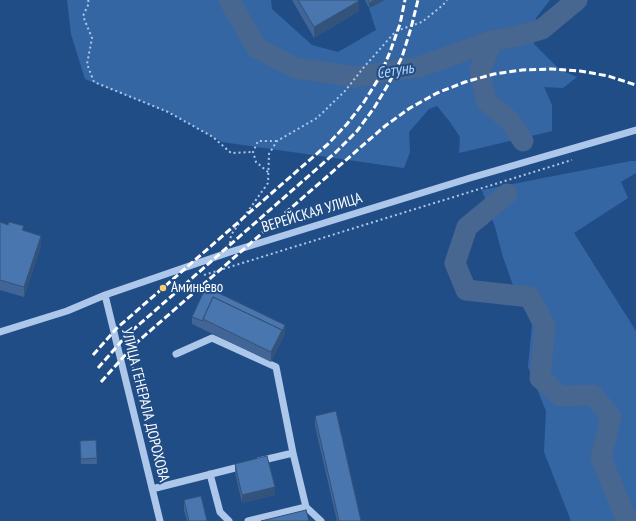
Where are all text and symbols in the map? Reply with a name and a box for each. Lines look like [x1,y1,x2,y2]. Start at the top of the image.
water label: Сетунь [375,59,415,83]
street label: ВЕРЕЙСКАЯ УЛИЦА [260,189,364,237]
place label: Аминьево [171,279,223,297]
marker: Аминьево [158,283,168,293]
street label: УЛИЦА ГЕНЕРАЛА ДОРОХОВА [117,326,173,484]

